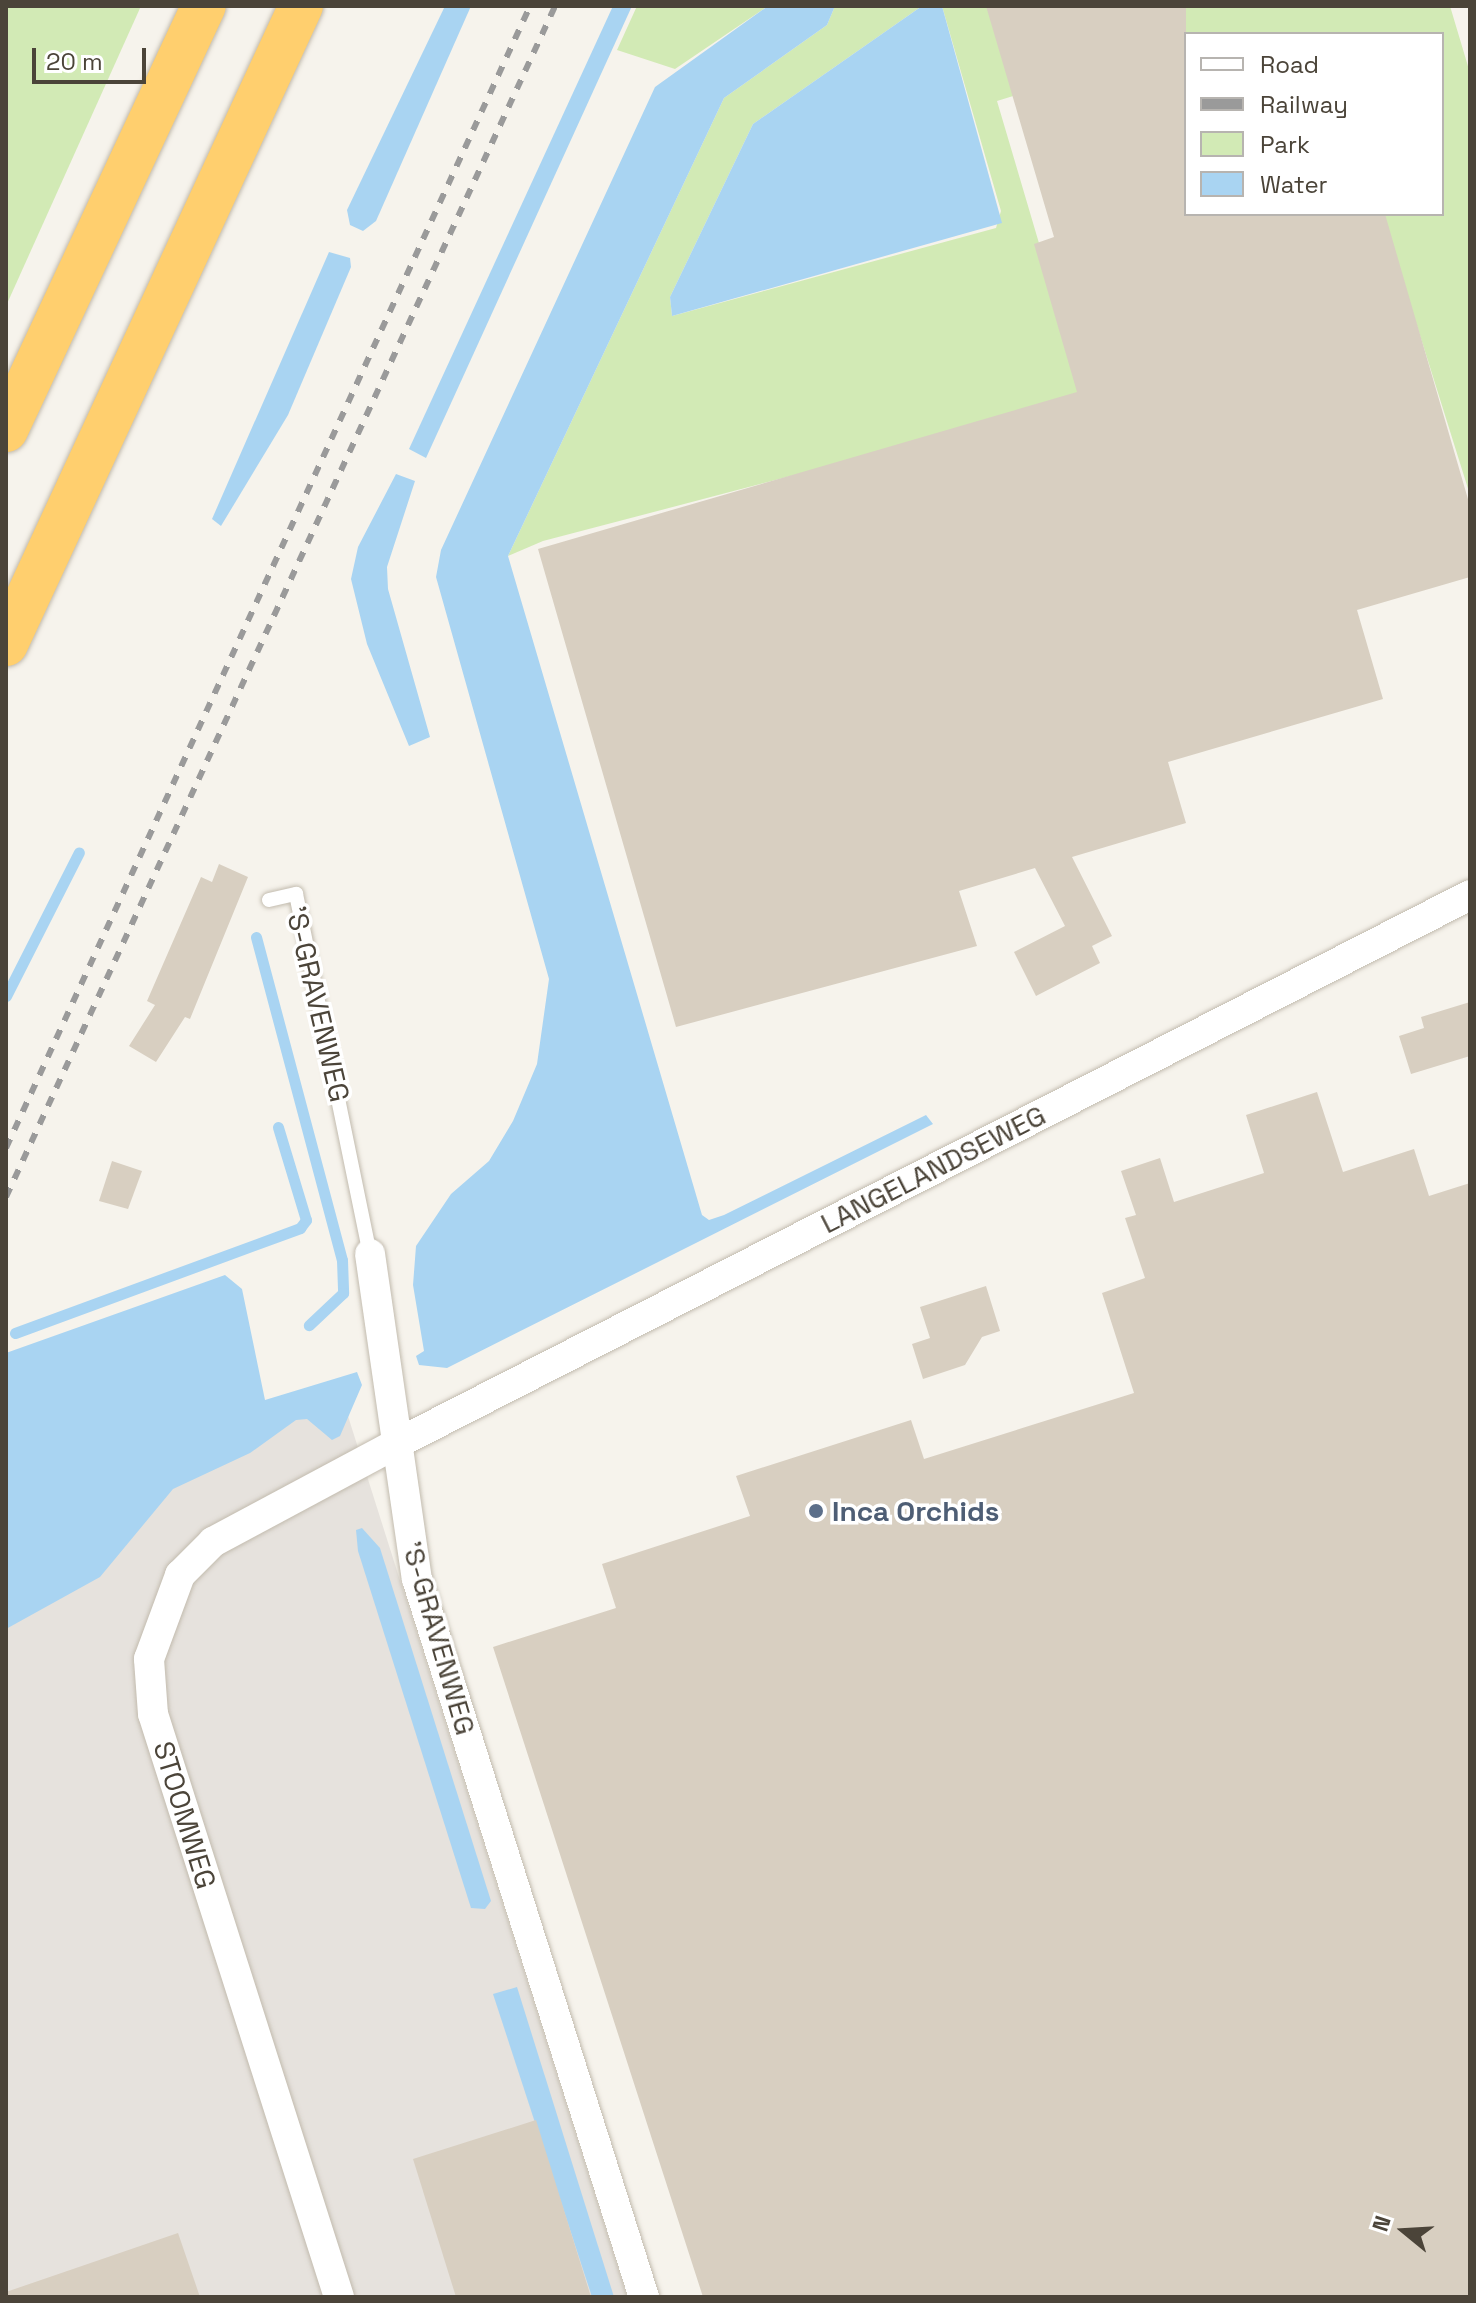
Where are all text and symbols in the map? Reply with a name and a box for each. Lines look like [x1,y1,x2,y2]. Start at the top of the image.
scale bar [36,32,150,82]
legend [1184,32,1444,216]
text: 20 m [46,46,103,77]
text: Road [1260,49,1319,80]
text: Railway [1260,89,1348,120]
text: Park [1260,129,1310,160]
text: Water [1260,169,1328,200]
street label: 'S-GRAVENWEG [279,903,357,1105]
street label: LANGELANDSEWEG [815,1098,1051,1240]
place label: Inca Orchids [832,1494,999,1528]
marker: Inca Orchids [807,1502,825,1520]
street label: 'S-GRAVENWEG [395,1537,483,1739]
street label: STOOMWEG [147,1737,223,1893]
north arrow [1364,2191,1444,2271]
text: N [1366,2212,1397,2235]

